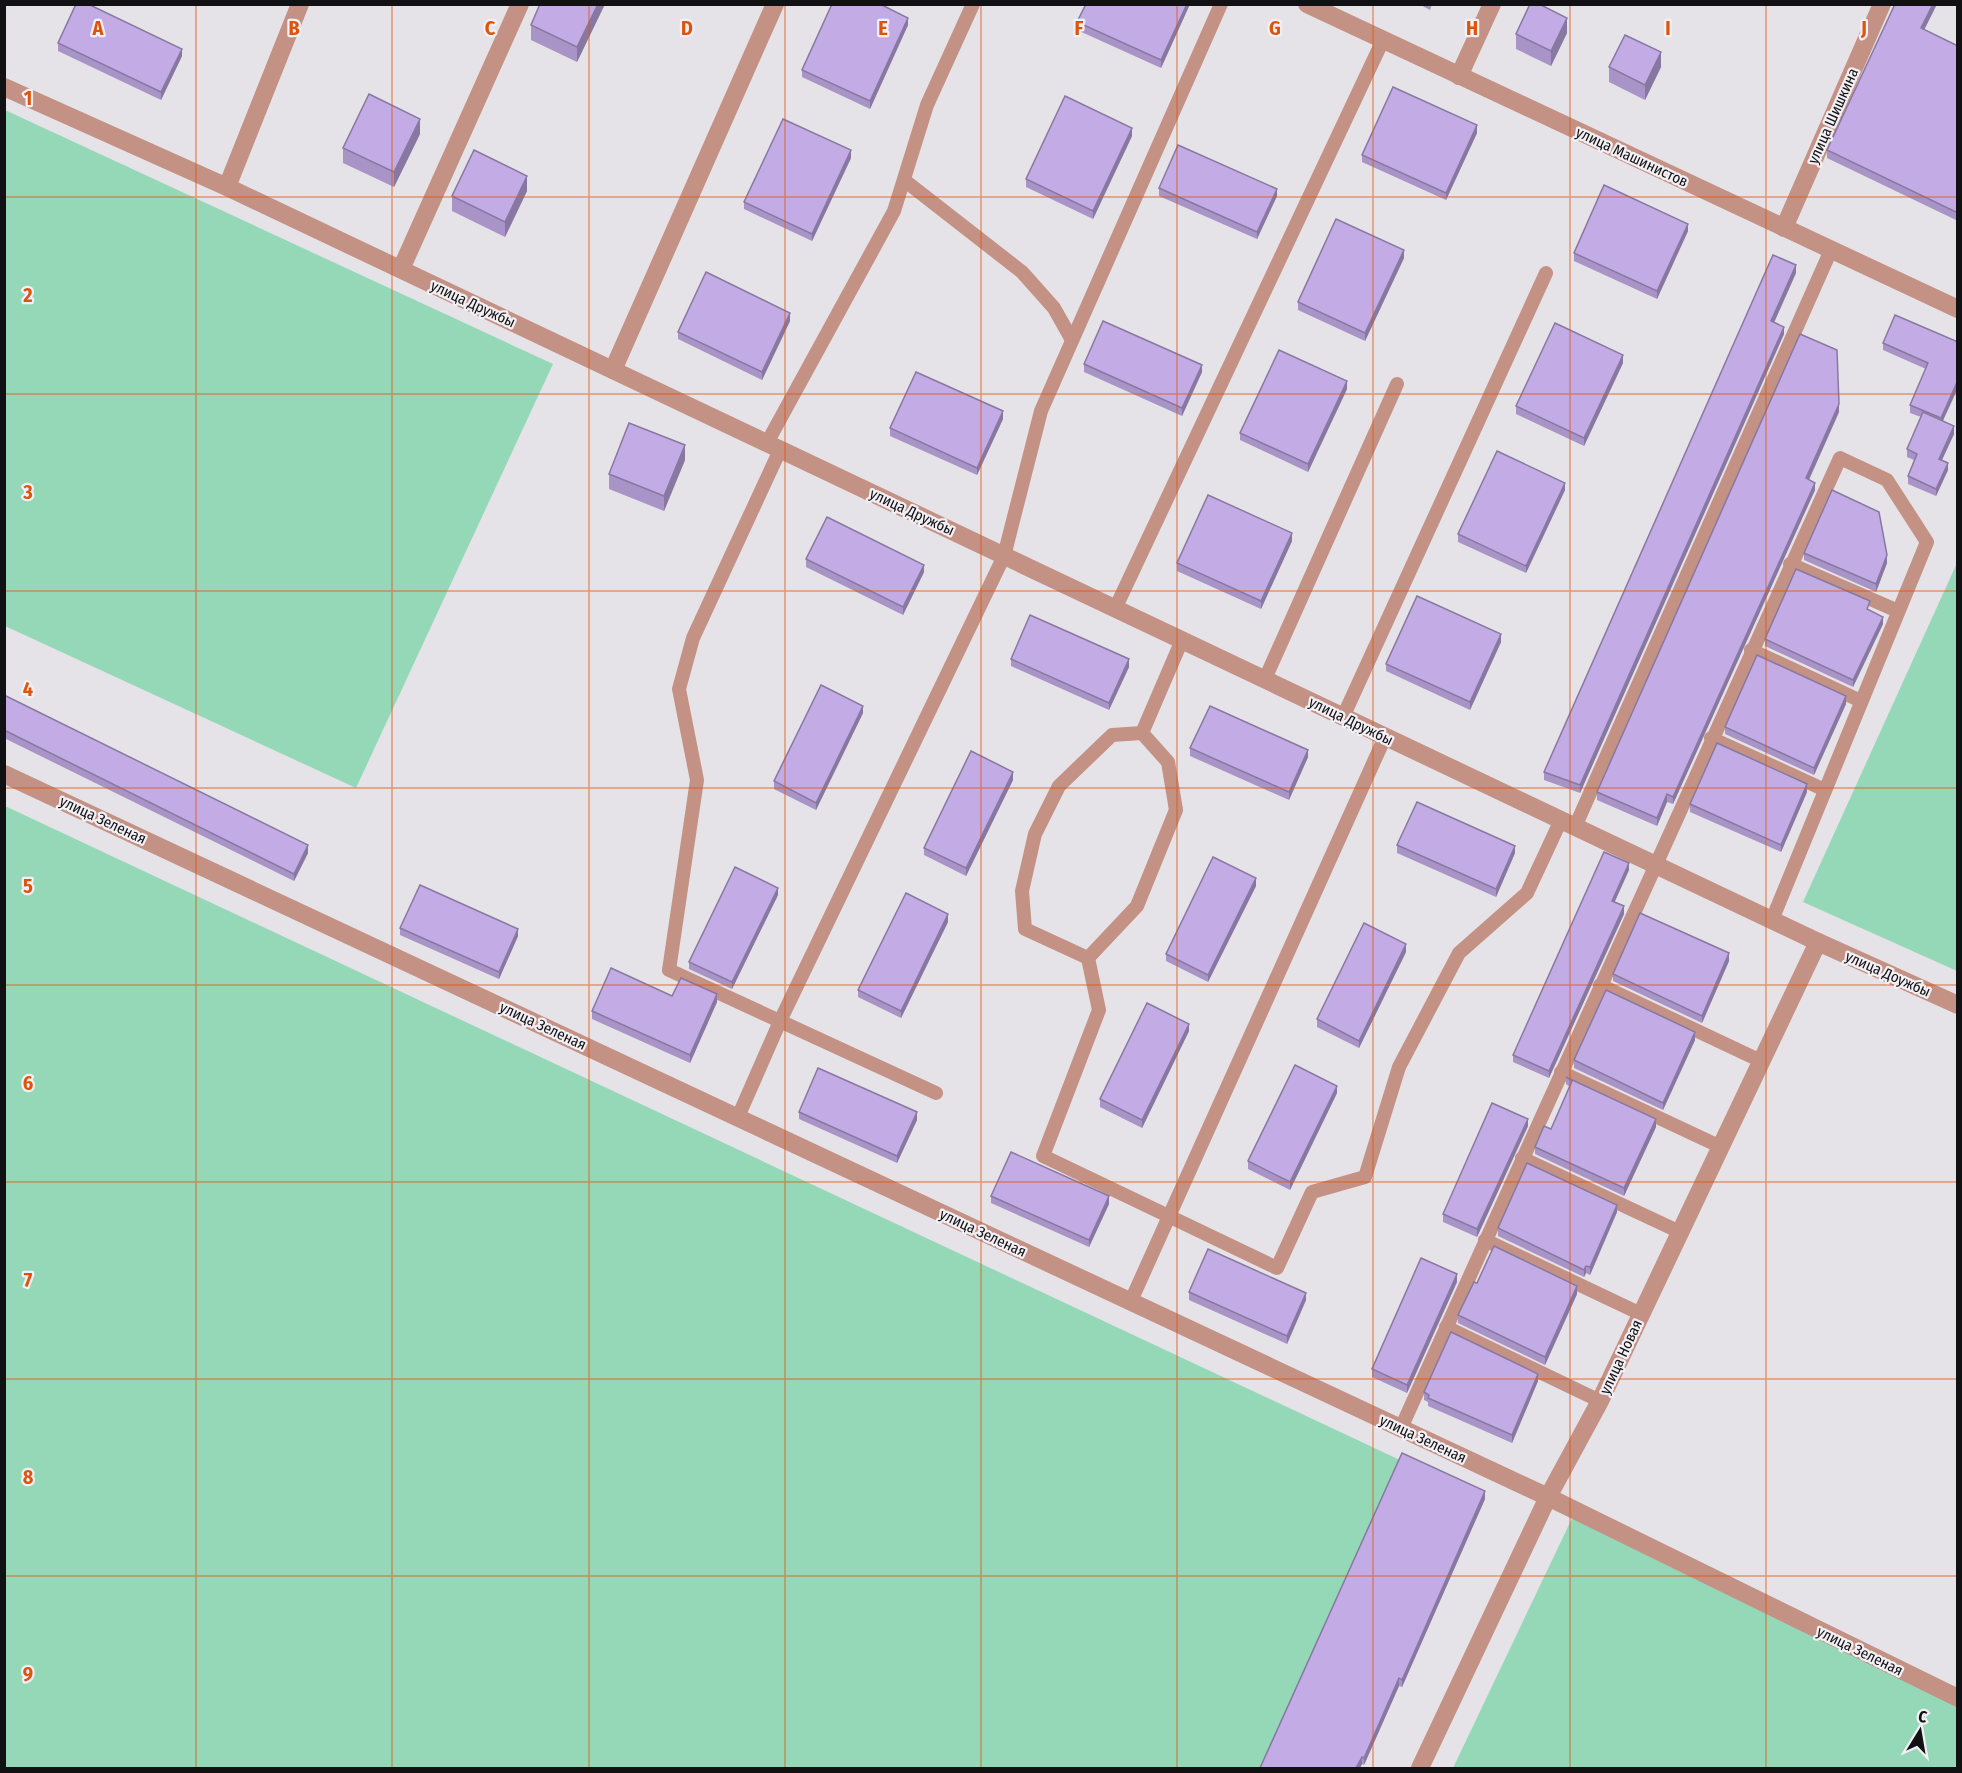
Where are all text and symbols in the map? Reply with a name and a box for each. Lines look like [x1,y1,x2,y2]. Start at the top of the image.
text: A [92,16,105,40]
text: B [288,16,300,40]
text: C [485,16,496,40]
text: D [681,16,693,40]
text: E [878,16,888,40]
text: F [1075,16,1084,40]
text: G [1269,16,1281,40]
text: H [1466,16,1478,40]
text: I [1665,16,1671,40]
text: J [1860,16,1867,40]
street label: улица Шишкина [1804,65,1862,167]
text: 1 [24,86,32,110]
street label: улица Машинистов [1573,123,1691,191]
street label: улица Дружбы [428,277,518,331]
text: 2 [22,283,33,307]
text: 3 [22,480,33,504]
street label: улица Дружбы [867,485,957,539]
text: 4 [23,677,33,701]
street label: улица Дружбы [1306,693,1396,749]
street label: улица Зеленая [57,792,149,848]
text: 5 [23,874,33,898]
street label: улица Доужбы [1843,947,1933,1001]
street label: улица Зеленая [497,998,589,1054]
text: 6 [23,1071,33,1095]
street label: улица Зеленая [937,1205,1029,1261]
text: 7 [24,1268,33,1292]
street label: улица Новая [1596,1317,1646,1397]
street label: улица Зеленая [1377,1411,1469,1467]
text: 8 [23,1465,34,1489]
street label: улица Зеленая [1814,1622,1906,1680]
text: 9 [23,1662,33,1686]
north arrow [1890,1701,1950,1761]
text: С [1917,1707,1929,1727]

